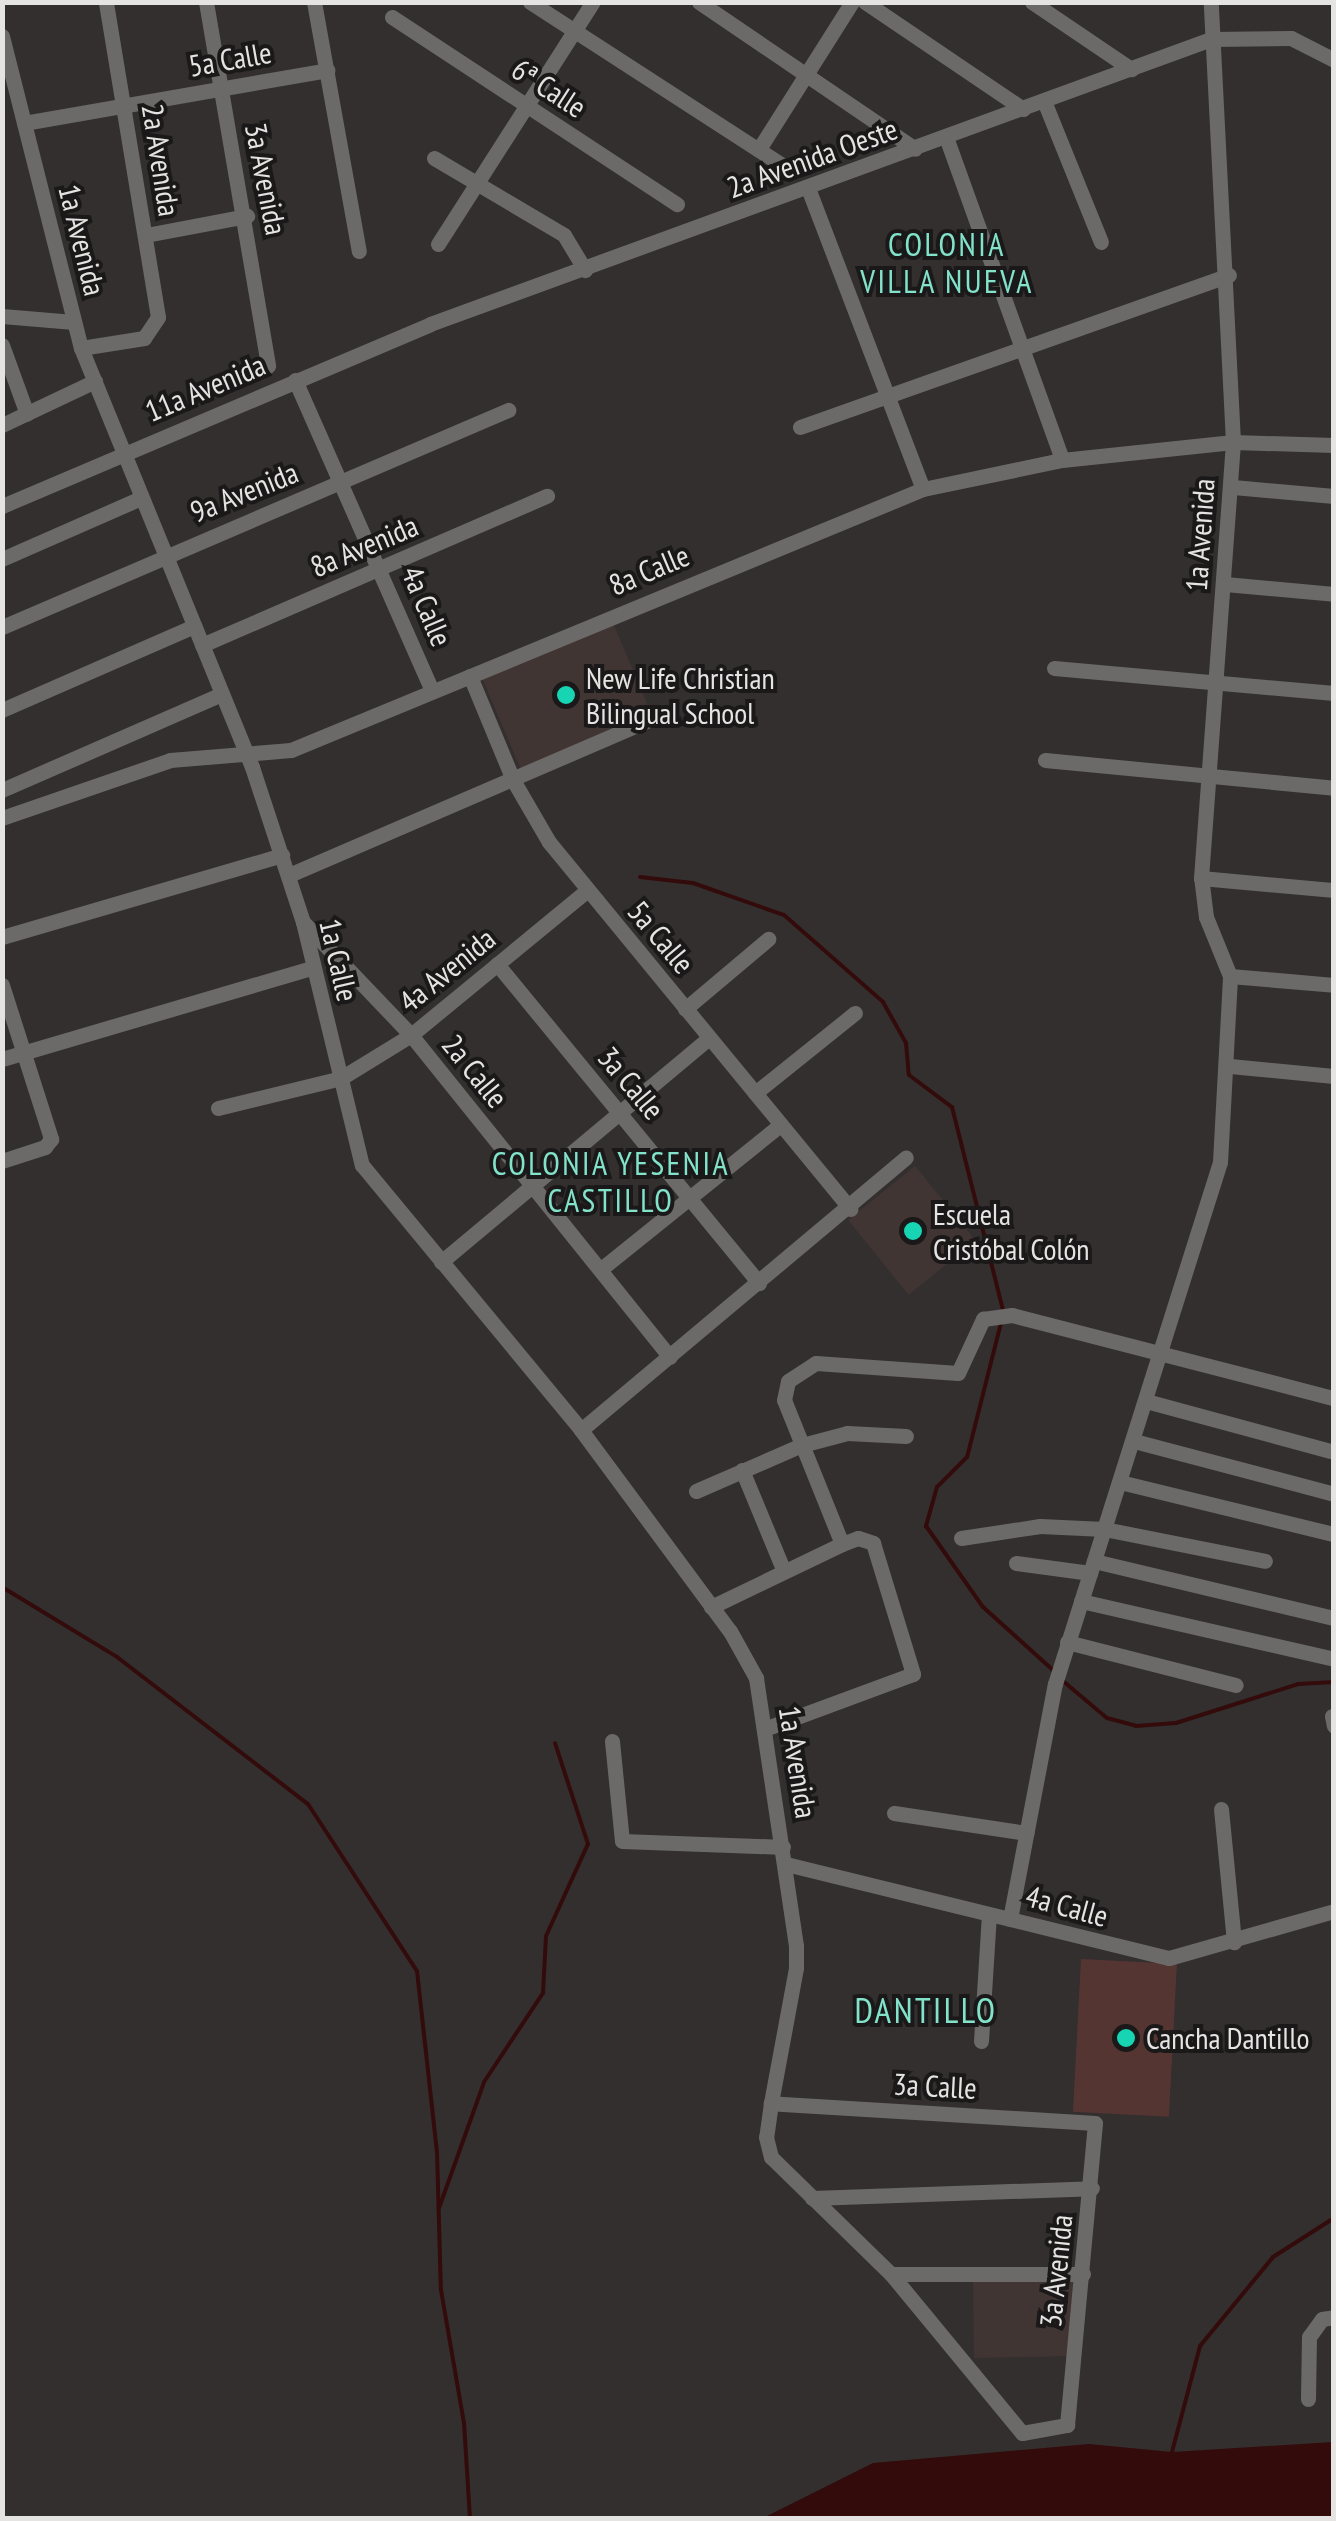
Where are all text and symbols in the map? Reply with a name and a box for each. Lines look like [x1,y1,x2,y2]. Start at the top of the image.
street label: 5a Calle [186,34,274,84]
street label: 6ª Calle [505,51,593,125]
street label: 2a Avenida [134,101,188,219]
street label: 2a Avenida Oeste [721,110,903,206]
street label: 3a Avenida [237,120,295,238]
street label: 1a Avenida [51,180,113,300]
district label: COLONIA VILLA NUEVA [860,226,1034,301]
street label: 11a Avenida [139,347,271,429]
street label: 9a Avenida [184,454,304,530]
street label: 1a Avenida [1178,477,1222,593]
street label: 8a Avenida [305,507,423,585]
street label: 8a Calle [603,537,695,603]
street label: 4a Calle [394,560,460,652]
place label: New Life Christian Bilingual School [586,660,775,730]
marker: New Life Christian Bilingual School [555,684,577,706]
street label: 5a Calle [620,893,702,981]
street label: 1a Calle [312,915,366,1005]
street label: 4a Avenida [391,920,503,1020]
street label: 2a Calle [435,1027,515,1115]
street label: 3a Calle [590,1039,672,1127]
district label: COLONIA YESENIA CASTILLO [491,1145,731,1220]
place label: Escuela Cristóbal Colón [933,1196,1090,1266]
marker: Escuela Cristóbal Colón [902,1220,924,1242]
street label: 1a Avenida [771,1703,825,1821]
street label: 4a Calle [1022,1878,1112,1934]
district label: DANTILLO [854,1989,998,2031]
place label: Cancha Dantillo [1146,2020,1309,2056]
marker: Cancha Dantillo [1115,2027,1137,2049]
street label: 3a Calle [892,2066,978,2106]
street label: 3a Avenida [1032,2213,1080,2329]

